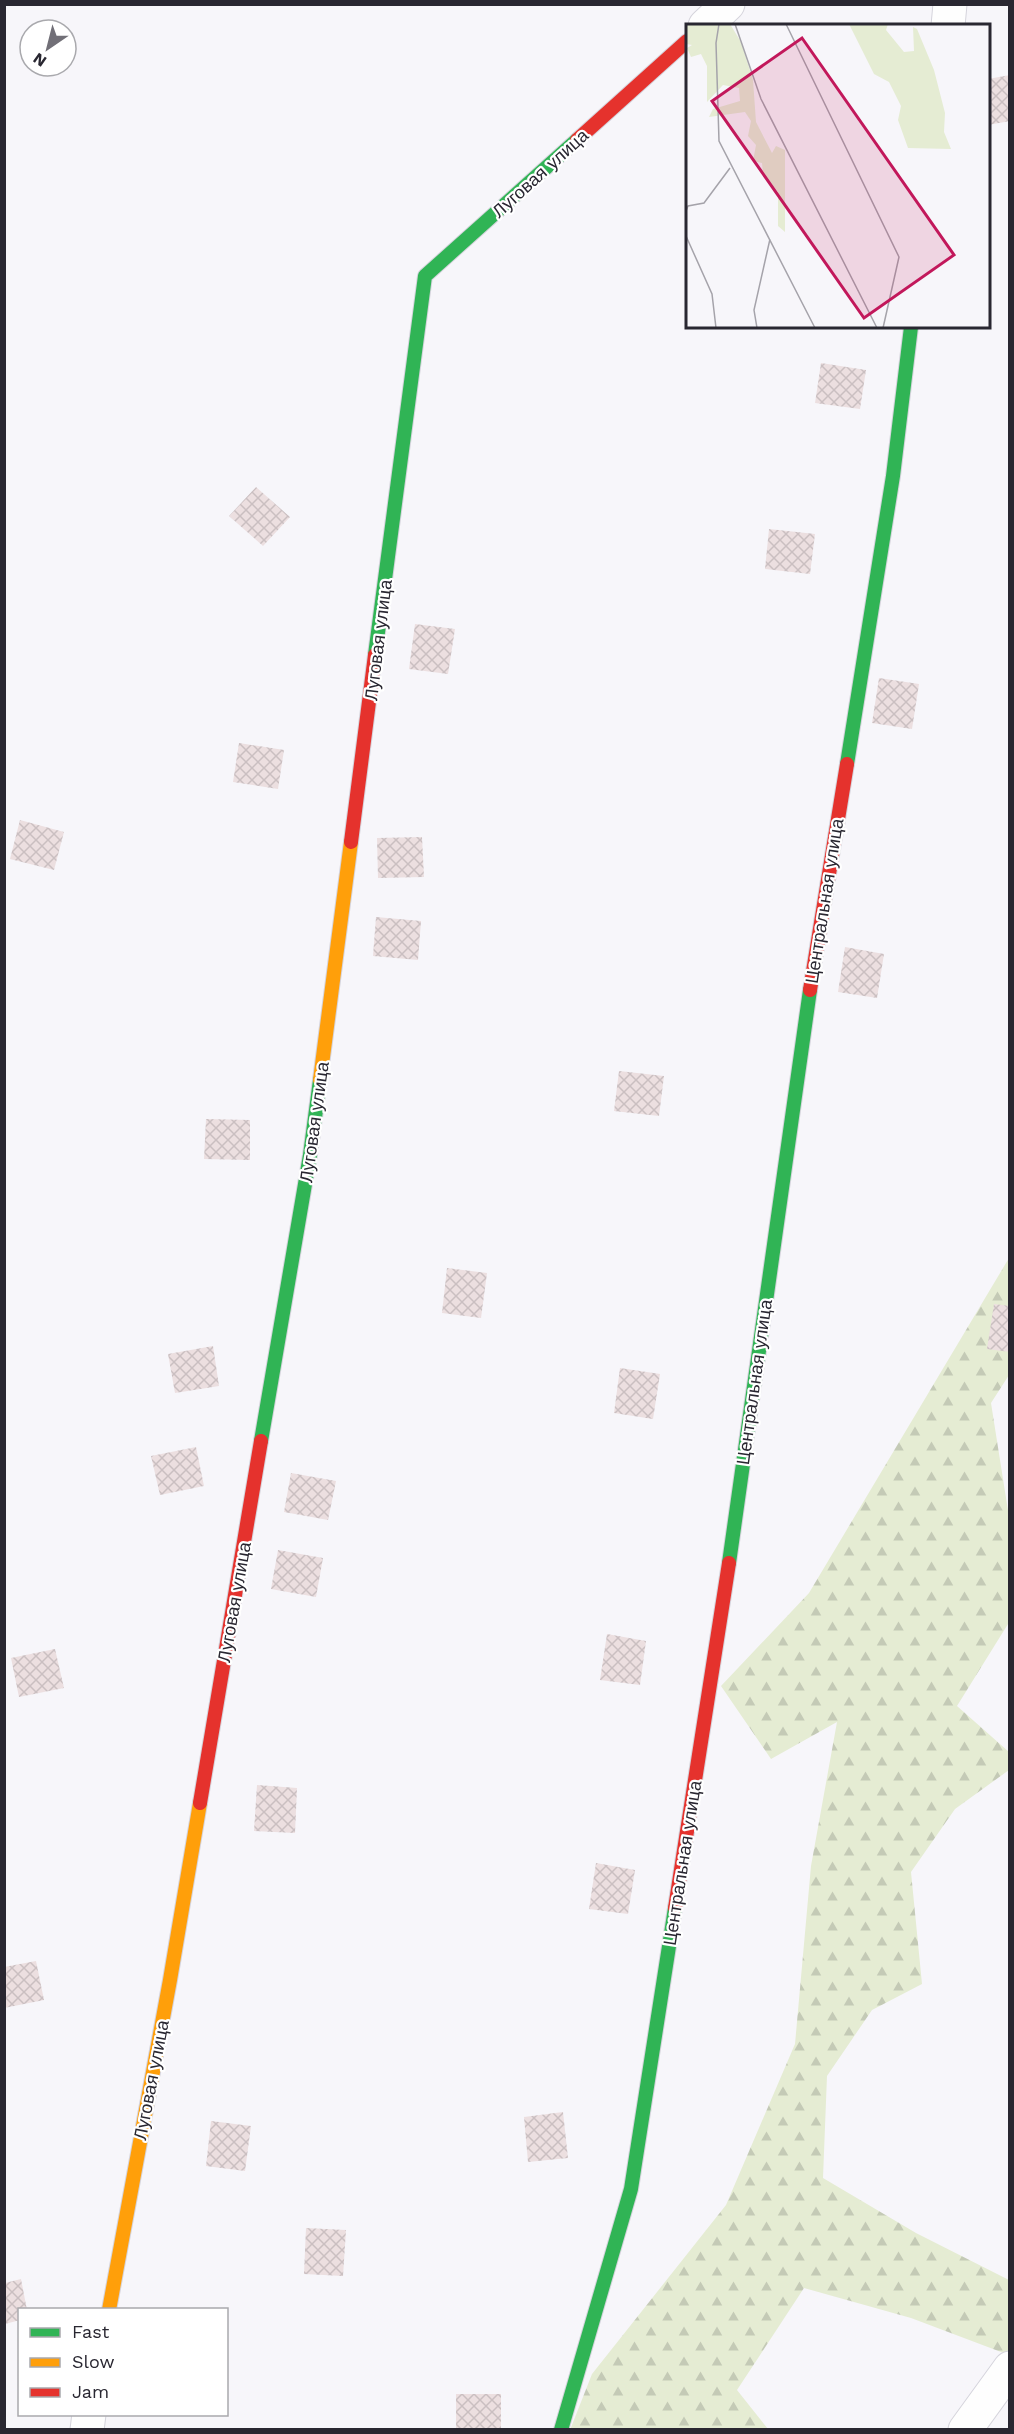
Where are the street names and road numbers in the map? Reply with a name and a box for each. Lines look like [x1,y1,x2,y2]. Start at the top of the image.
street label: Луговая улица [488,124,593,222]
street label: Луговая улица [360,577,396,702]
street label: Центральная улица [801,816,848,985]
street label: Луговая улица [295,1059,333,1184]
street label: Центральная улица [732,1297,776,1466]
street label: Луговая улица [213,1539,255,1664]
street label: Центральная улица [659,1778,706,1947]
street label: Луговая улица [129,2017,173,2142]

